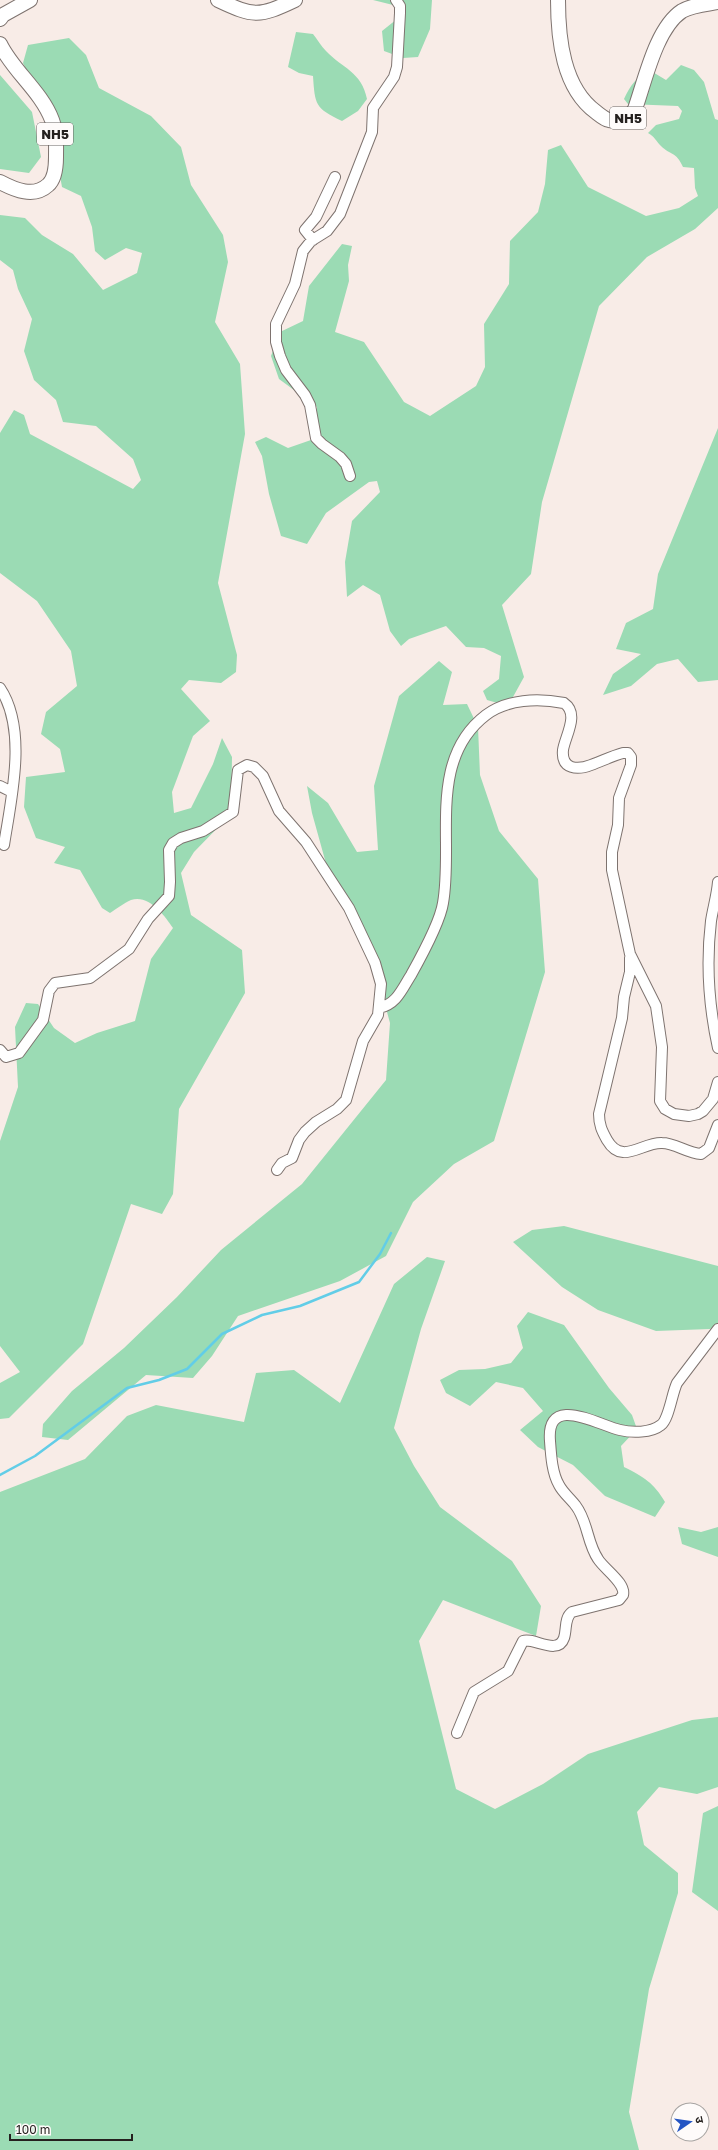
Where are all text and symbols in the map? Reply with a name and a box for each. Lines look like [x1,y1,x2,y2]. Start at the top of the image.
road number: NH5 [610,107,646,129]
road number: NH5 [37,123,73,145]
north arrow [670,2102,710,2142]
text: उ [693,2115,707,2125]
scale bar [10,2116,132,2142]
text: 100 m [16,2122,50,2137]

